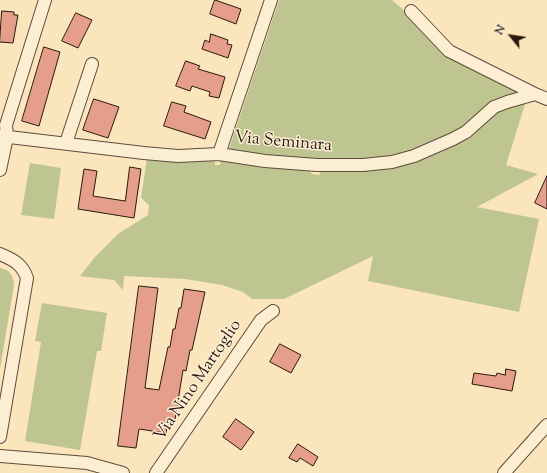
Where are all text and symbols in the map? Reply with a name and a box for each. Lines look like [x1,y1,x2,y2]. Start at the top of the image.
north arrow [491,16,531,56]
text: N [491,22,510,38]
street label: Via Seminara [233,129,333,157]
street label: Via Nino Martoglio [151,316,247,446]

